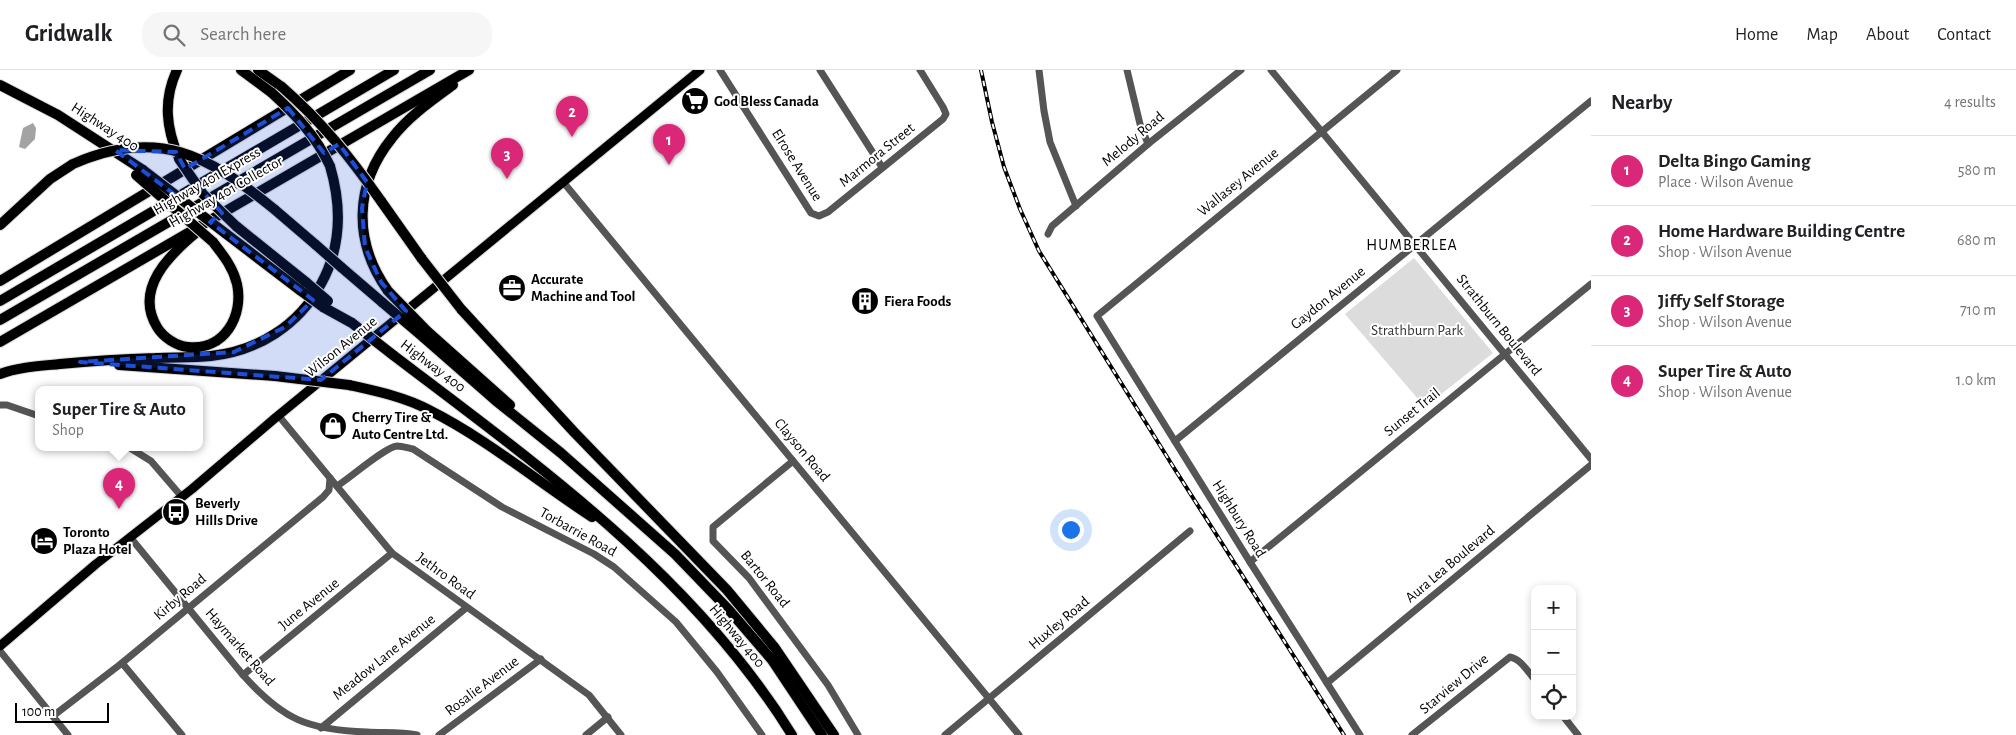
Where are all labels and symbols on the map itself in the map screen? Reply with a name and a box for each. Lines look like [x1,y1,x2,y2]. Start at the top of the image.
supermarket icon: God Bless Canada [680,86,710,116]
place label: God Bless Canada [714,94,819,109]
pin: 2 [556,96,588,137]
street label: Highway 400 [69,100,142,154]
street label: Melody Road [1099,109,1167,169]
street label: Marmora Street [837,120,918,190]
pin: 1 [653,124,685,165]
street label: Elrose Avenue [769,126,825,204]
pin: 3 [491,138,523,179]
street label: Highway 401 Express [151,144,263,218]
street label: Wallasey Avenue [1195,145,1281,219]
street label: Highway 401 Collector [167,153,286,231]
district label: HUMBERLEA [1366,237,1458,253]
street label: Gaydon Avenue [1288,264,1368,332]
place label: Accurate Machine and Tool [531,272,636,304]
street label: Strathburn Boulevard [1454,272,1544,379]
office icon: Accurate Machine and Tool [497,273,527,303]
building icon: Fiera Foods [850,286,880,316]
place label: Fiera Foods [884,294,952,309]
street label: Wilson Avenue [302,314,380,380]
park label: Strathburn Park [1371,323,1463,338]
street label: Highway 400 [398,337,468,395]
street label: Sunset Trail [1381,385,1443,439]
place label: Cherry Tire & Auto Centre Ltd. [352,410,448,442]
shop icon: Cherry Tire & Auto Centre Ltd. [318,411,348,441]
street label: Clayson Road [771,416,833,485]
pin: 4 [103,468,135,509]
street label: Highbury Road [1209,478,1269,560]
place label: Beverly Hills Drive [195,496,258,528]
bus stop icon: Beverly Hills Drive [161,497,191,527]
street label: Torbarrie Road [537,505,619,559]
your location [1058,517,1084,543]
street label: Aura Lea Boulevard [1403,522,1498,606]
place label: Toronto Plaza Hotel [63,525,132,557]
hotel icon: Toronto Plaza Hotel [29,526,59,556]
street label: Bartor Road [738,548,793,611]
street label: Jethro Road [414,550,478,602]
street label: Kirby Road [151,571,209,623]
street label: June Avenue [276,575,342,633]
street label: Huxley Road [1026,593,1092,652]
street label: Highway 400 [706,602,768,670]
street label: Haymarket Road [202,605,278,689]
street label: Meadow Lane Avenue [330,611,438,703]
street label: Starview Drive [1417,651,1491,717]
street label: Rosalie Avenue [442,653,522,718]
scale bar [15,700,109,723]

